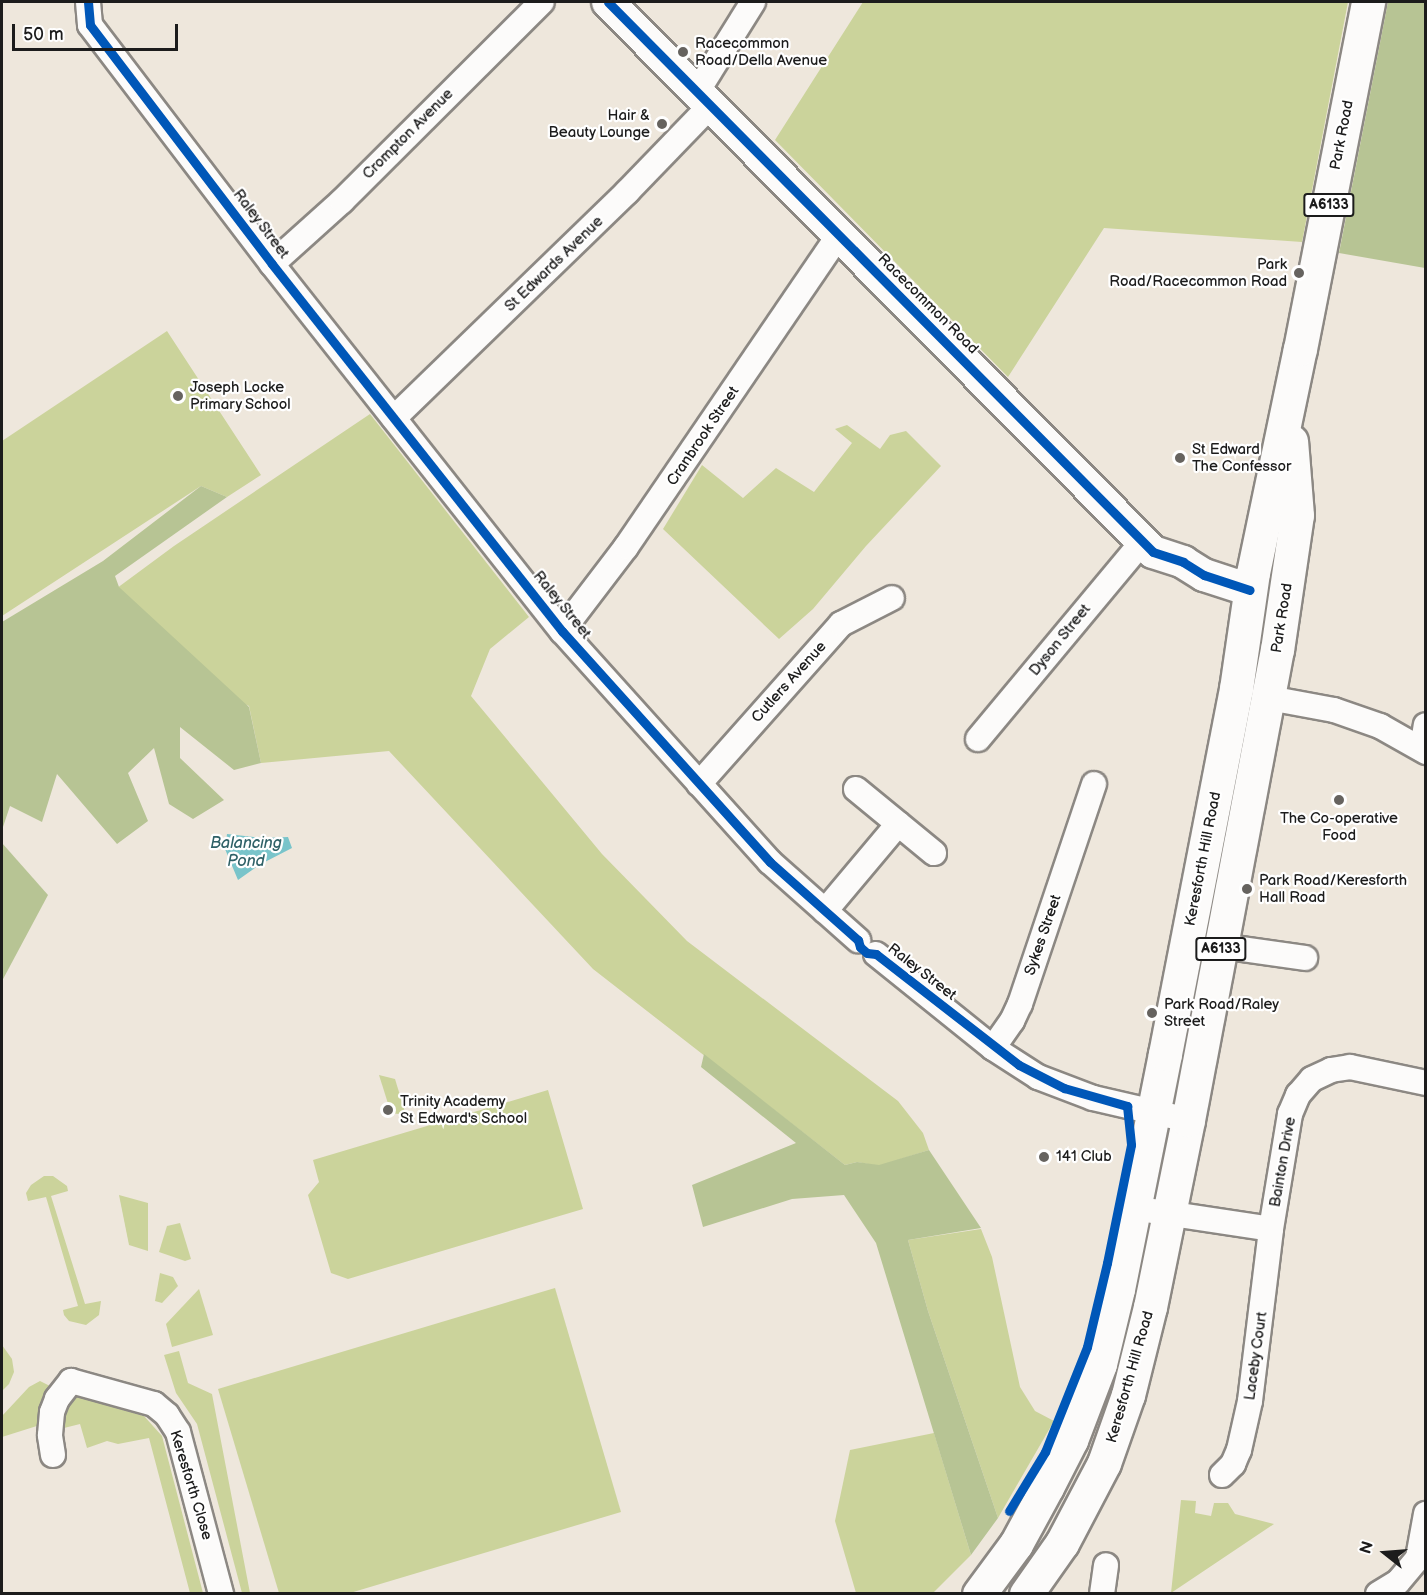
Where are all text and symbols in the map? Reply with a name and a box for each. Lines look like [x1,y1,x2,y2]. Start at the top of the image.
scale bar [15,12,182,50]
text: 50 m [23,24,64,45]
place label: Racecommon Road/Della Avenue [695,34,827,69]
marker: Racecommon Road/Della Avenue [676,45,690,59]
street label: Crompton Avenue [359,85,457,183]
street label: Park Road [1326,99,1358,171]
place label: Hair & Beauty Lounge [548,106,650,141]
marker: Hair & Beauty Lounge [655,117,669,131]
street label: Raley Street [229,185,293,263]
road number: A6133 [1302,194,1356,216]
street label: St Edwards Avenue [501,213,607,315]
street label: Racecommon Road [874,250,982,358]
place label: Park Road/Racecommon Road [1109,255,1287,290]
marker: Park Road/Racecommon Road [1292,266,1306,280]
place label: Joseph Locke Primary School [190,378,292,413]
street label: Cranbrook Street [663,383,743,489]
marker: Joseph Locke Primary School [171,389,185,403]
place label: St Edward The Confessor [1192,440,1291,475]
marker: St Edward The Confessor [1173,451,1187,465]
street label: Raley Street [529,567,595,643]
street label: Park Road [1268,582,1296,654]
street label: Dyson Street [1026,600,1094,680]
street label: Cutlers Avenue [748,638,830,726]
street label: Keresforth Hill Road [1181,790,1225,928]
marker: The Co-operative Food [1332,793,1346,807]
place label: The Co-operative Food [1280,809,1398,844]
water label: Balancing Pond [210,834,282,872]
place label: Park Road/Keresforth Hall Road [1259,871,1407,906]
marker: Park Road/Keresforth Hall Road [1240,882,1254,896]
street label: Sykes Street [1021,892,1065,978]
road number: A6133 [1194,938,1248,960]
street label: Raley Street [884,939,960,1005]
place label: Park Road/Raley Street [1164,995,1279,1030]
marker: Park Road/Raley Street [1145,1006,1159,1020]
place label: Trinity Academy St Edward's School [400,1092,527,1127]
marker: Trinity Academy St Edward's School [381,1103,395,1117]
street label: Bainton Drive [1266,1116,1300,1208]
place label: 141 Club [1056,1148,1112,1166]
marker: 141 Club [1037,1150,1051,1164]
street label: Keresforth Hill Road [1103,1309,1157,1445]
street label: Laceby Court [1241,1310,1271,1402]
street label: Keresforth Close [166,1428,216,1542]
north arrow [1355,1523,1415,1583]
text: N [1356,1539,1378,1556]

